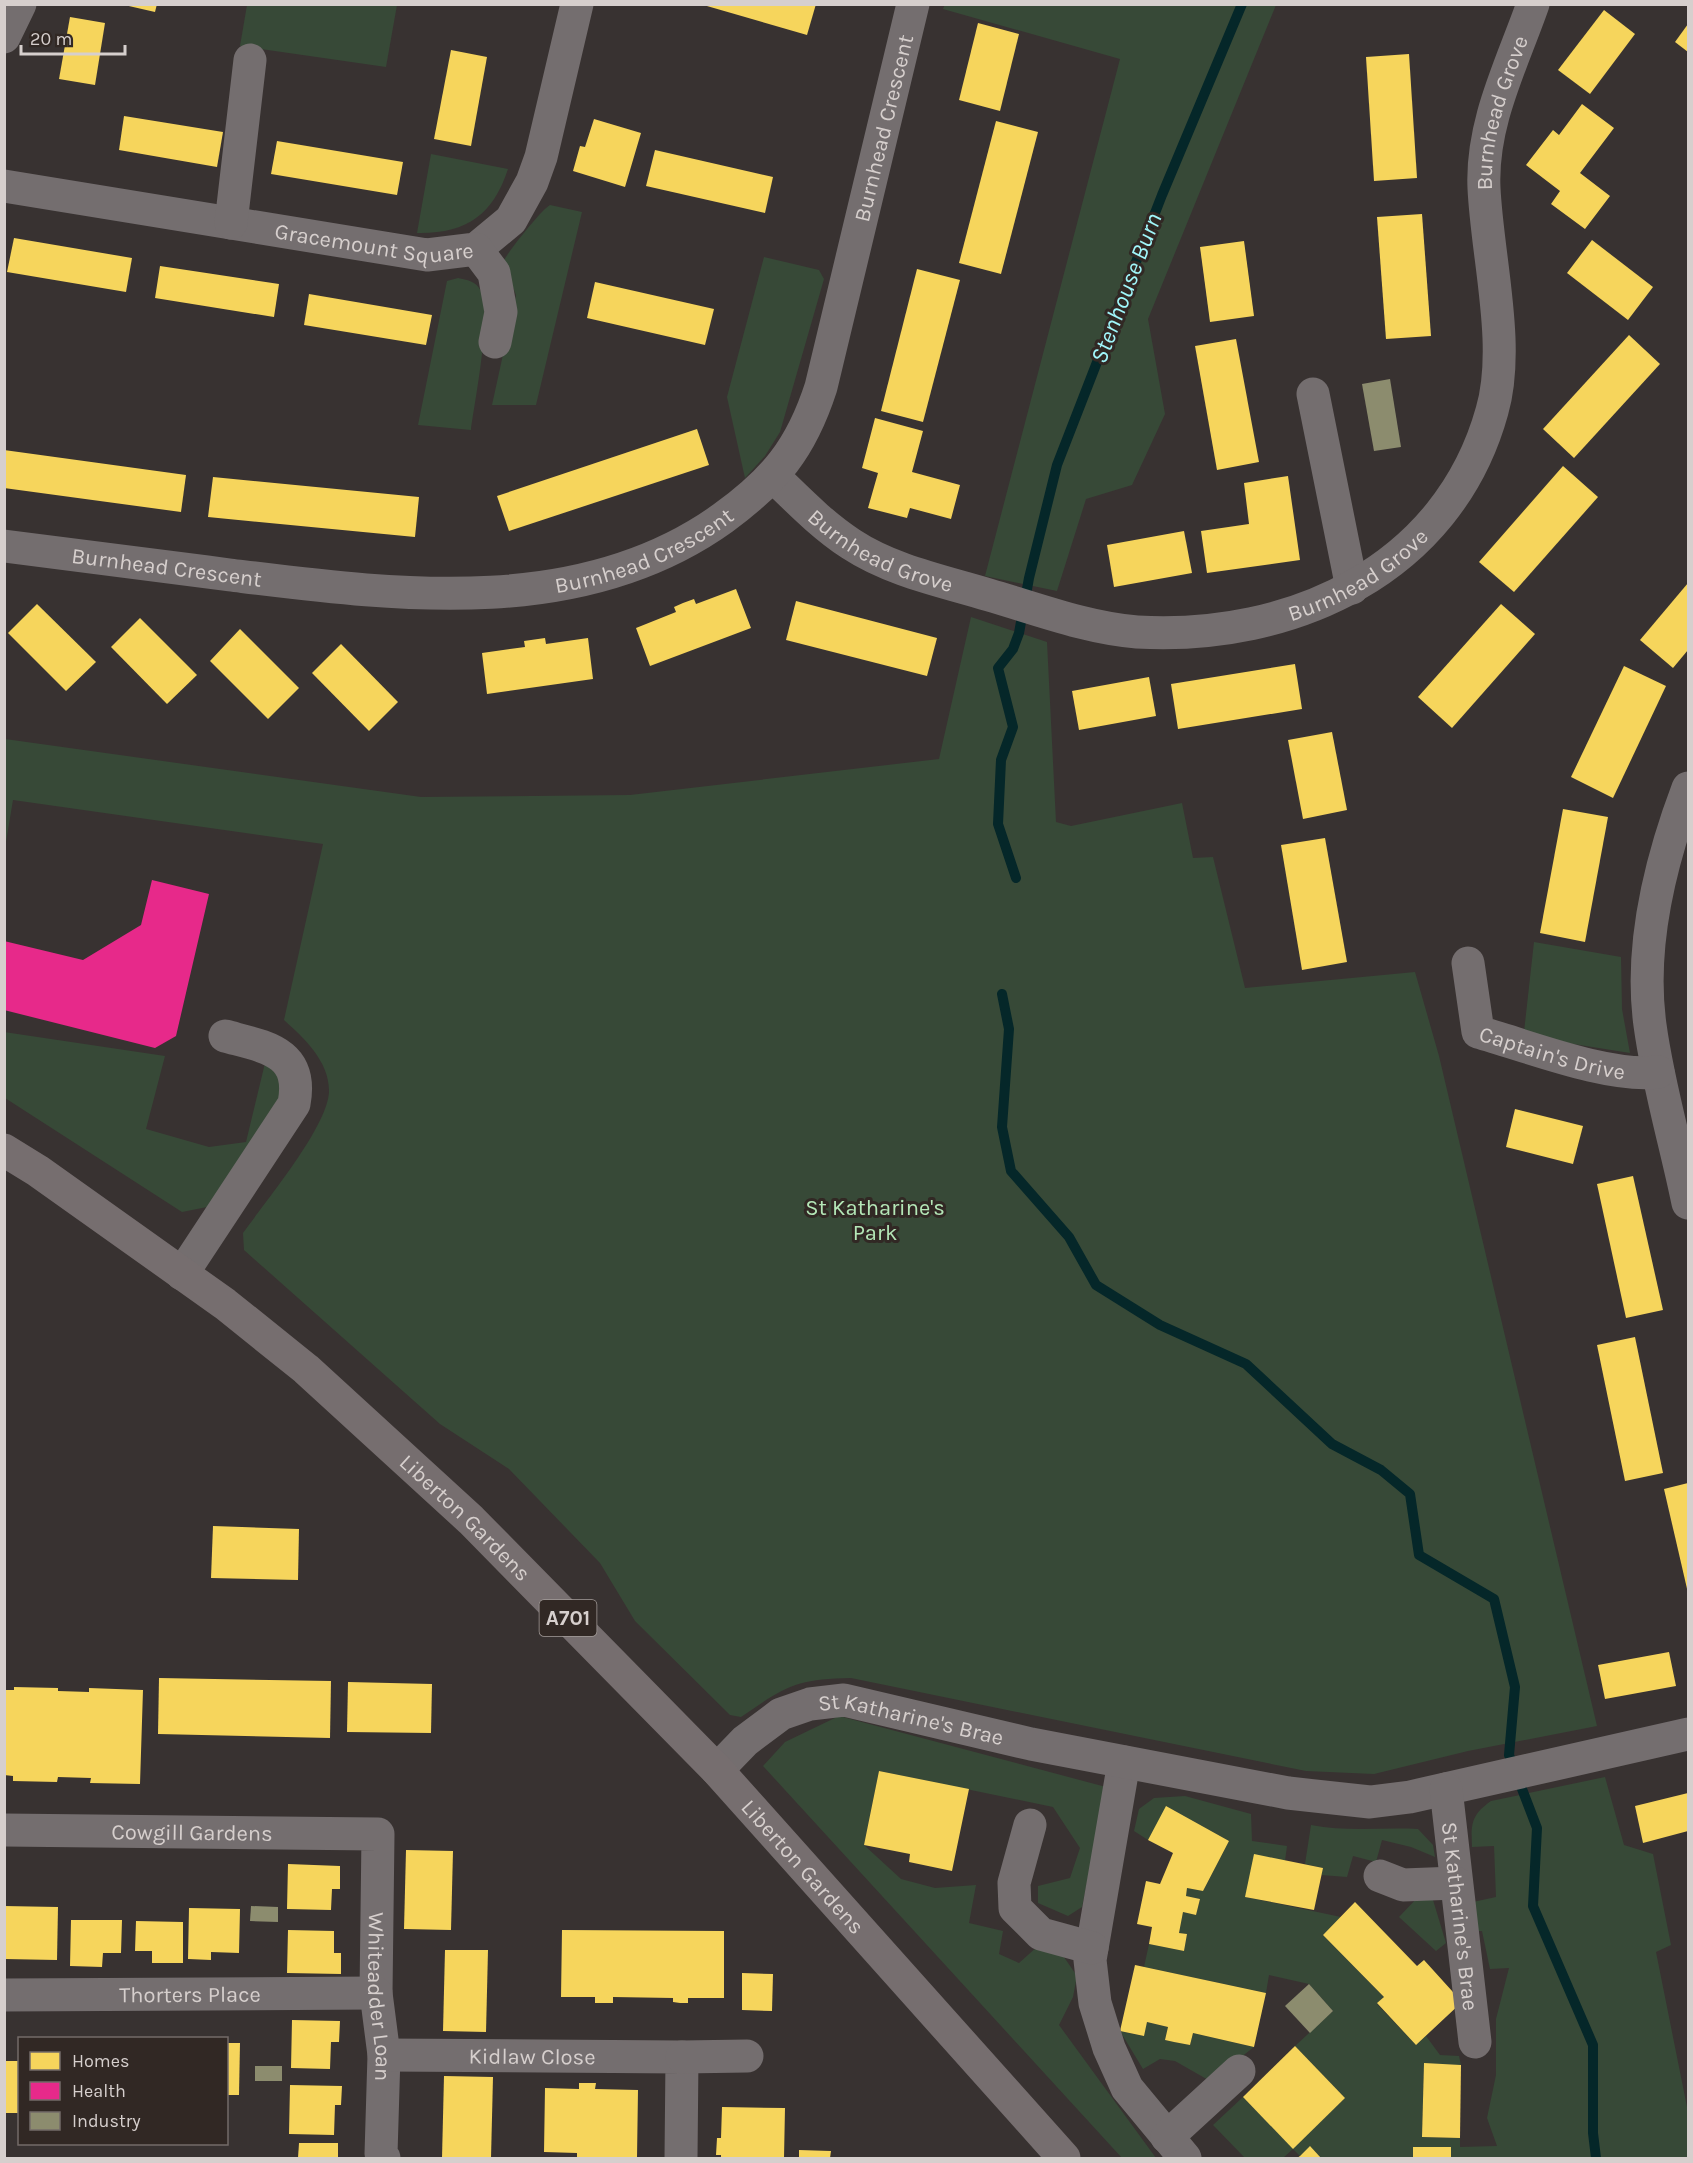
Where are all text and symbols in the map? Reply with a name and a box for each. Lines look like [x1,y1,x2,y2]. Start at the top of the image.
scale bar [21,18,124,56]
text: 20 m [30,28,72,50]
street label: Burnhead Crescent [849,32,919,225]
street label: Burnhead Grove [1472,32,1534,191]
water label: Stenhouse Burn [1085,209,1167,367]
street label: Gracemount Square [273,218,475,269]
street label: Burnhead Crescent [553,503,739,599]
street label: Burnhead Grove [802,504,956,598]
street label: Burnhead Grove [1285,524,1434,627]
street label: Burnhead Crescent [70,543,263,593]
street label: Captain's Drive [1476,1021,1627,1085]
park label: St Katharine's Park [805,1195,945,1246]
street label: Liberton Gardens [394,1449,536,1587]
road number: A701 [540,1600,596,1636]
street label: St Katharine's Brae [817,1688,1006,1751]
street label: Liberton Gardens [736,1794,869,1940]
street label: Cowgill Gardens [111,1819,273,1847]
street label: St Katharine's Brae [1436,1820,1483,2012]
street label: Whiteadder Loan [362,1912,396,2082]
street label: Thorters Place [119,1982,261,2008]
legend [18,2037,228,2145]
street label: Kidlaw Close [468,2044,596,2070]
text: Homes [72,2050,129,2072]
text: Health [72,2080,126,2102]
text: Industry [72,2110,141,2132]

